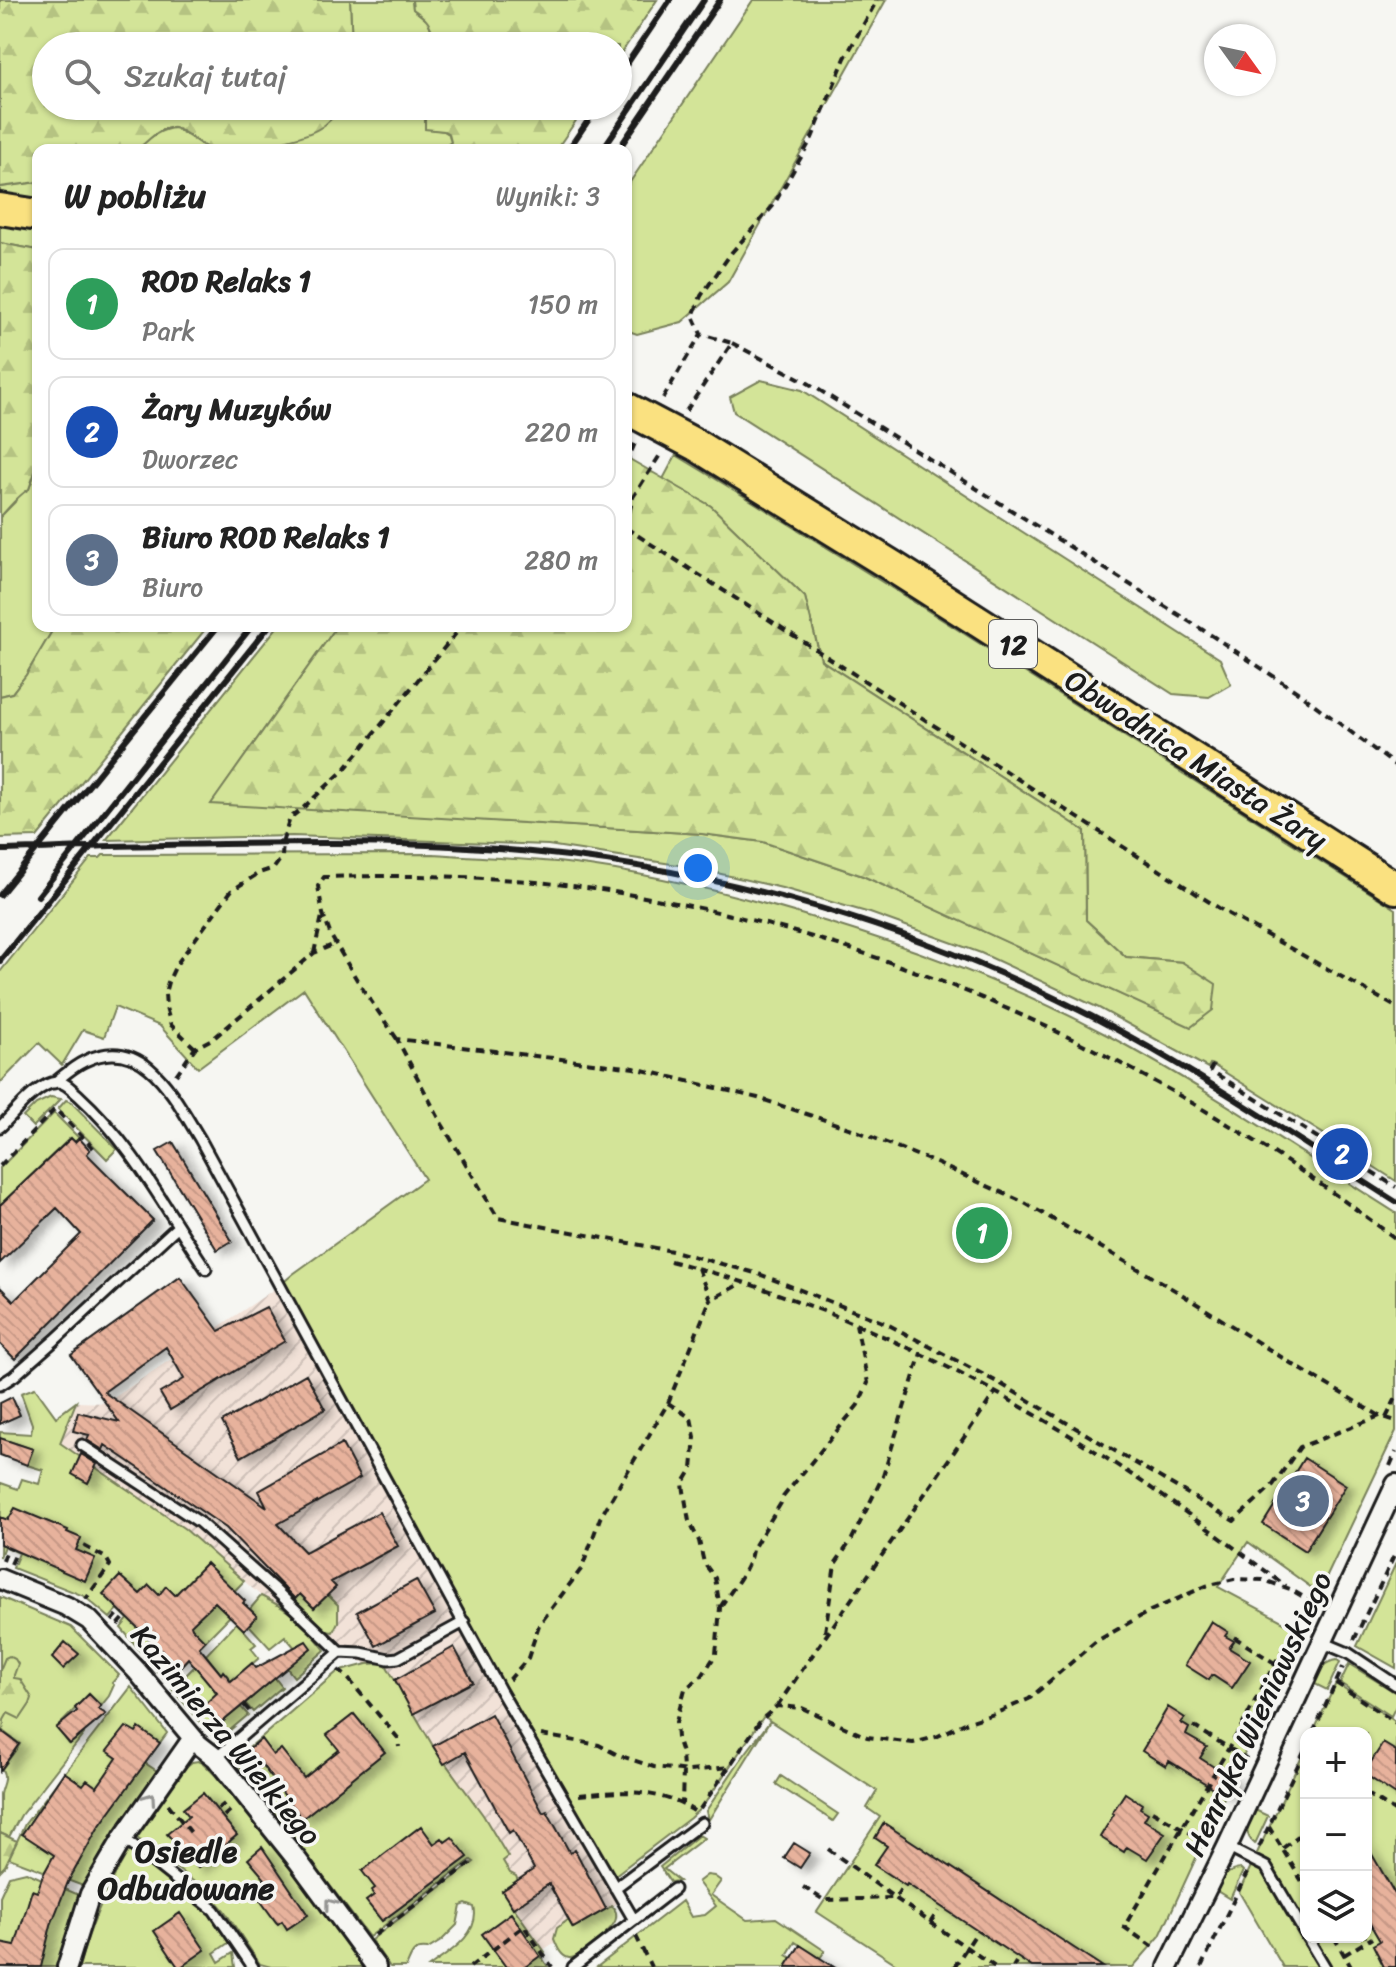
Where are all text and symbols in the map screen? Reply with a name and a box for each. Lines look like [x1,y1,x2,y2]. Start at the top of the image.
north arrow [1204,24,1276,96]
search box [32,32,632,120]
text: Szukaj tutaj [124,49,287,103]
icon: search [60,54,104,98]
text: W pobliżu [64,166,206,226]
text: Wyniki: 3 [495,173,600,219]
text: ROD Relaks 1 [142,254,311,308]
text: 1 [86,281,98,327]
text: 150 m [528,281,598,327]
text: Park [142,308,195,354]
text: Żary Muzyków [142,382,331,436]
text: 2 [84,409,100,455]
text: 220 m [525,409,598,455]
text: Dworzec [142,436,238,482]
text: Biuro ROD Relaks 1 [142,510,390,564]
text: 3 [85,537,99,583]
text: 280 m [524,537,598,583]
text: Biuro [142,564,203,610]
road number: 12 [989,620,1037,668]
street label: Obwodnica Miasta Żary [1053,654,1339,866]
your location [678,848,718,888]
pin: 2 [1316,1124,1368,1184]
pin: 1 [956,1203,1008,1263]
pin: 3 [1277,1471,1329,1531]
street label: Henryka Wieniawskiego [1168,1562,1348,1866]
street label: Kazimierza Wielkiego [116,1612,336,1858]
map controls [1300,1727,1372,1943]
button: + [1300,1727,1372,1799]
one-way arrow [140,1793,155,1807]
button: − [1300,1799,1372,1871]
district label: Osiedle Odbudowane [98,1823,275,1917]
button: layers [1300,1871,1372,1943]
one-way arrow [325,1899,340,1913]

